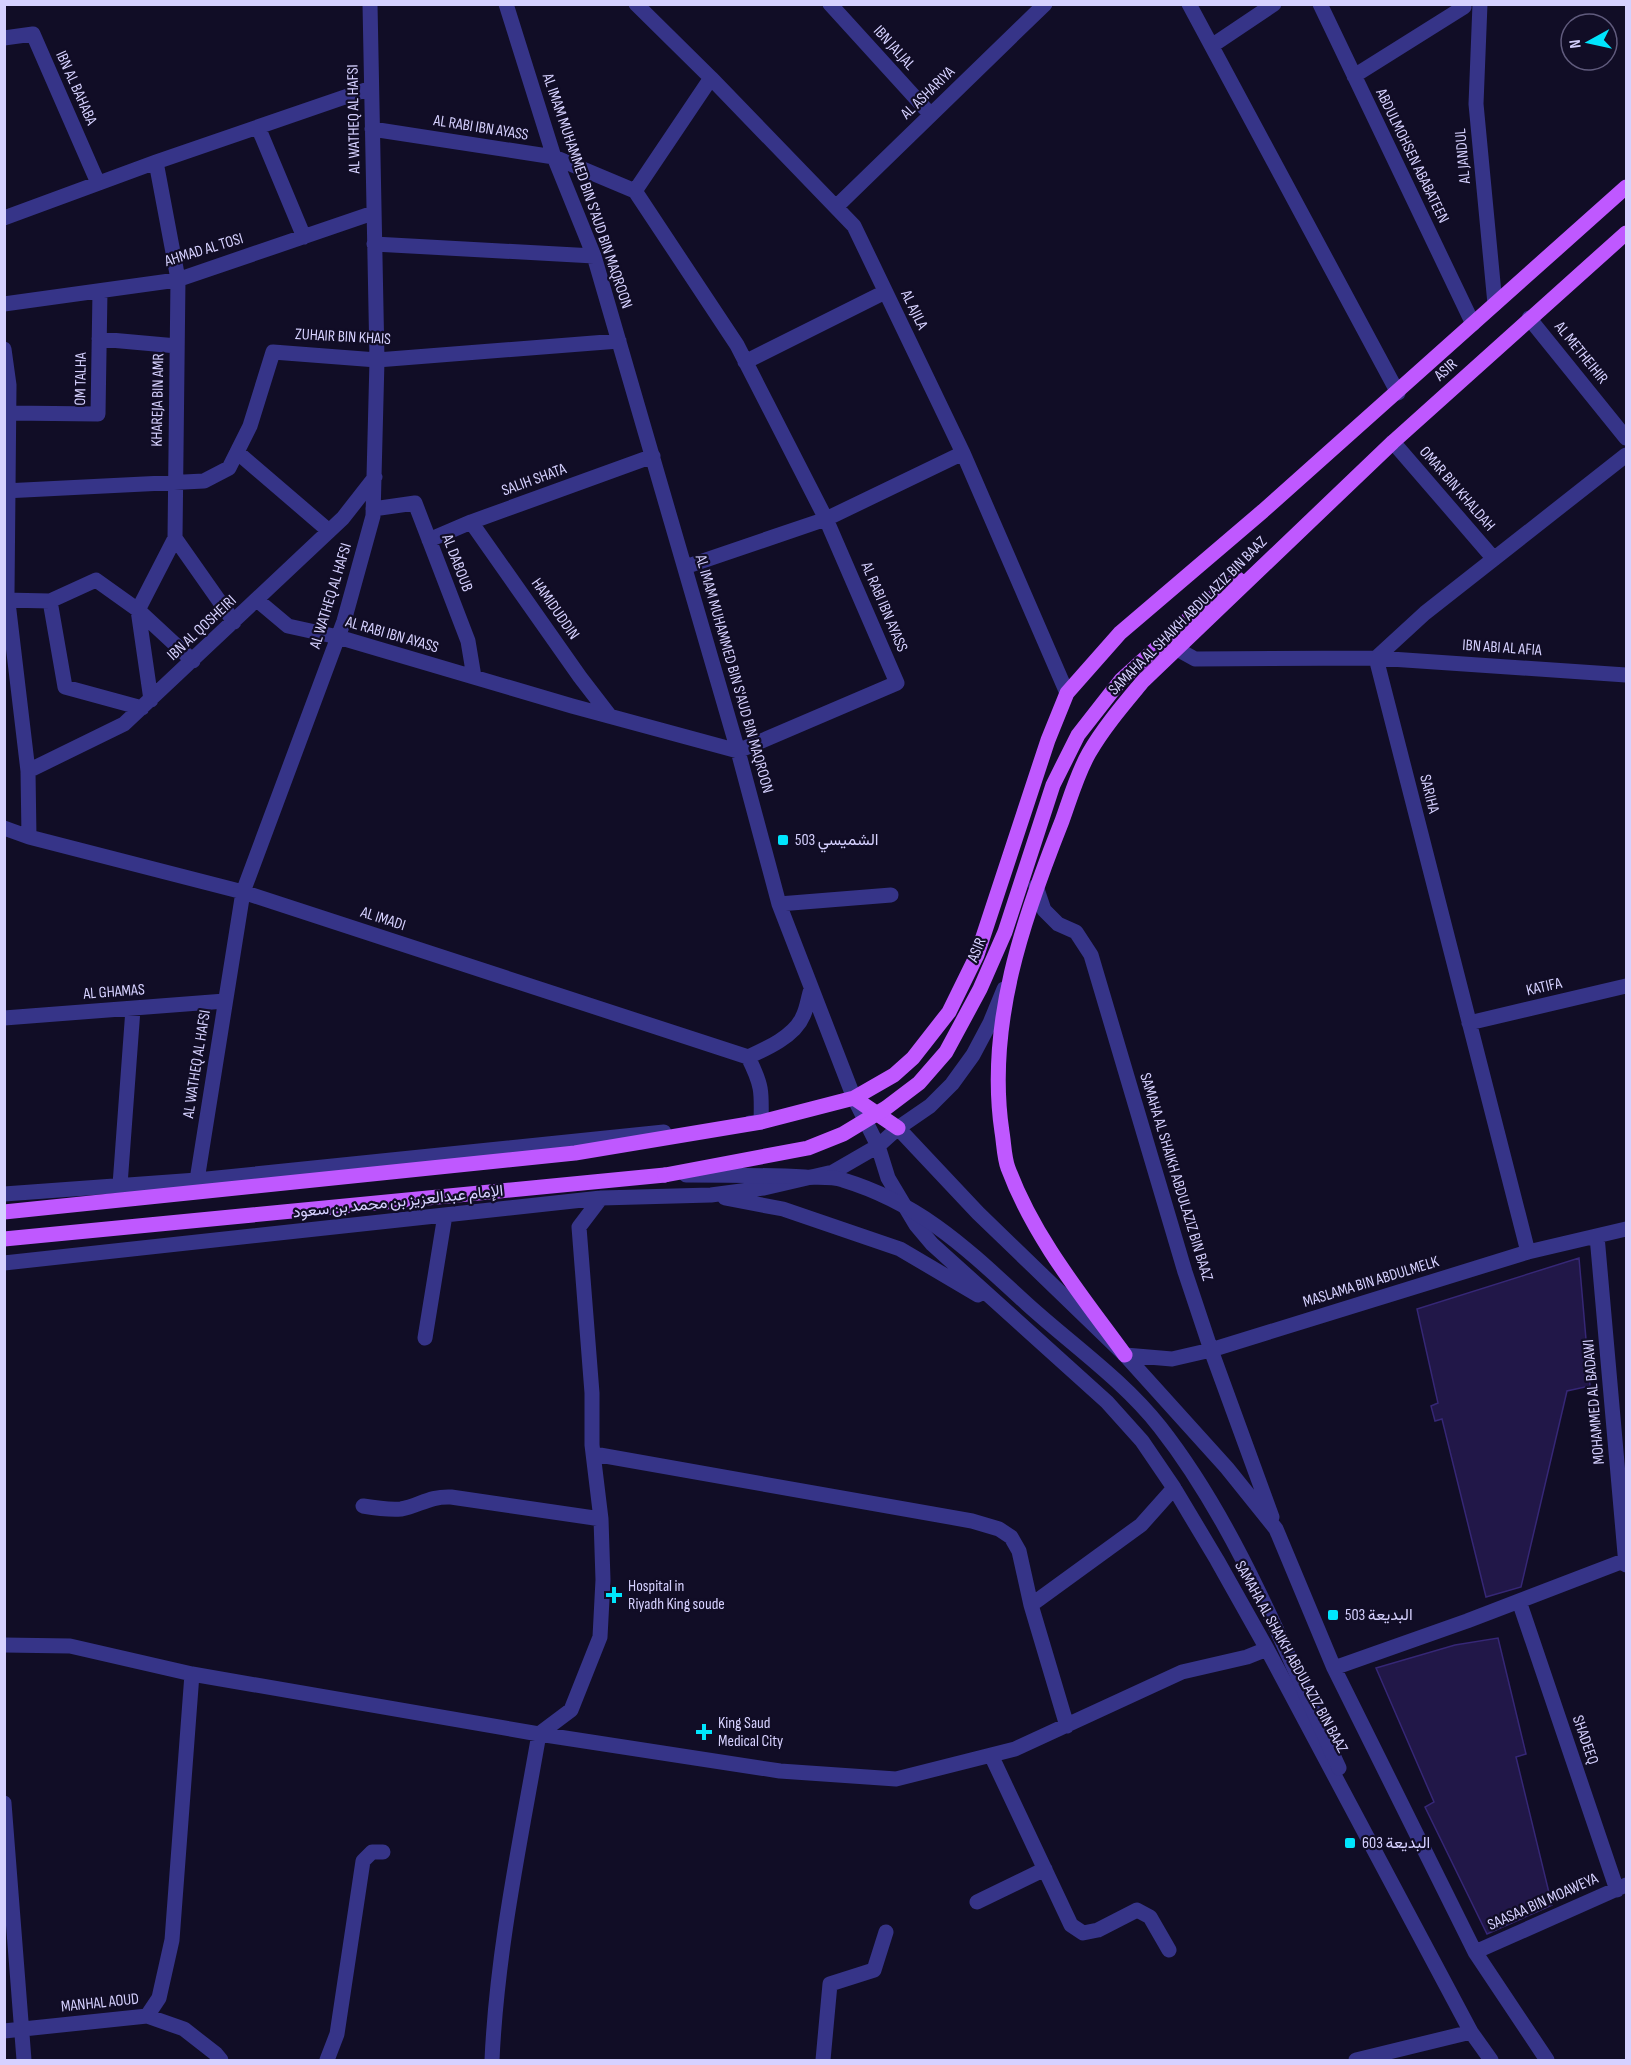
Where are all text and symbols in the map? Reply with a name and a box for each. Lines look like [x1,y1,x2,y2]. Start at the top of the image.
north arrow [1559,12,1619,72]
street label: IBN JALJAL [869,22,919,74]
text: N [1566,38,1586,49]
street label: IBN AL BAHABA [51,48,101,128]
street label: AL ASHARIYA [896,63,959,124]
street label: AL WATHEQ AL HAFSI [344,64,364,175]
street label: AL IMAM MUHAMMED BIN S'AUD BIN MAQROON [537,70,636,311]
street label: ABDULMOHSEN ABABATEEN [1371,85,1453,226]
street label: AL RABI IBN AYASS [431,111,530,145]
street label: AL JANDUL [1451,128,1475,185]
street label: AHMAD AL TOSI [161,229,246,271]
street label: AL AJILA [896,286,932,333]
street label: AL METHEIHIR [1550,317,1612,388]
street label: ZUHAIR BIN KHAIS [295,325,392,349]
street label: OM TALHA [71,352,91,406]
street label: KHAREJA BIN AMR [148,353,168,447]
street label: ASIR [1430,355,1461,386]
street label: OMAR BIN KHALDAH [1415,443,1499,535]
street label: SALIH SHATA [499,460,569,500]
street label: AL DABOUB [437,531,477,594]
street label: SAMAHA AL SHAIKH ABDULAZIZ BIN BAAZ [1105,532,1272,699]
street label: AL WATHEQ AL HAFSI [306,541,356,652]
street label: AL IMAM MUHAMMED BIN S'AUD BIN MAQROON [691,552,777,795]
street label: AL RABI IBN AYASS [856,558,912,655]
street label: HAMIDUDDIN [527,575,583,643]
street label: IBN AL QOSHEIRI [164,591,240,665]
street label: AL RABI IBN AYASS [342,612,441,657]
street label: IBN ABI AL AFIA [1462,636,1542,660]
street label: SARIHA [1415,773,1443,816]
place label: الشميسي 503 [795,831,879,853]
marker: الشميسي 503 [776,833,790,847]
street label: AL IMADI [357,903,408,935]
street label: ASIR [963,935,990,966]
street label: KATIFA [1524,974,1564,1000]
street label: AL GHAMAS [82,980,145,1004]
street label: AL WATHEQ AL HAFSI [179,1008,215,1120]
street label: SAMAHA AL SHAIKH ABDULAZIZ BIN BAAZ [1135,1071,1217,1284]
street label: الإمام عبدالعزيز بن محمد بن سعود [292,1181,504,1223]
street label: MASLAMA BIN ABDULMELK [1301,1252,1442,1312]
street label: MOHAMMED AL BADAWI [1579,1339,1609,1465]
street label: SAMAHA AL SHAIKH ABDULAZIZ BIN BAAZ [1230,1558,1352,1757]
place label: Hospital in Riyadh King soude [628,1577,725,1614]
marker: Hospital in Riyadh King soude [605,1586,623,1604]
place label: البديعة 503 [1345,1606,1413,1625]
marker: البديعة 503 [1326,1608,1340,1622]
street label: SHADEEQ [1568,1713,1602,1767]
place label: King Saud Medical City [718,1714,783,1751]
marker: King Saud Medical City [695,1723,713,1741]
place label: البديعة 603 [1362,1834,1430,1853]
marker: البديعة 603 [1343,1836,1357,1850]
street label: SAASAA BIN MOAWEYA [1485,1869,1601,1935]
street label: MANHAL AOUD [60,1989,140,2017]

